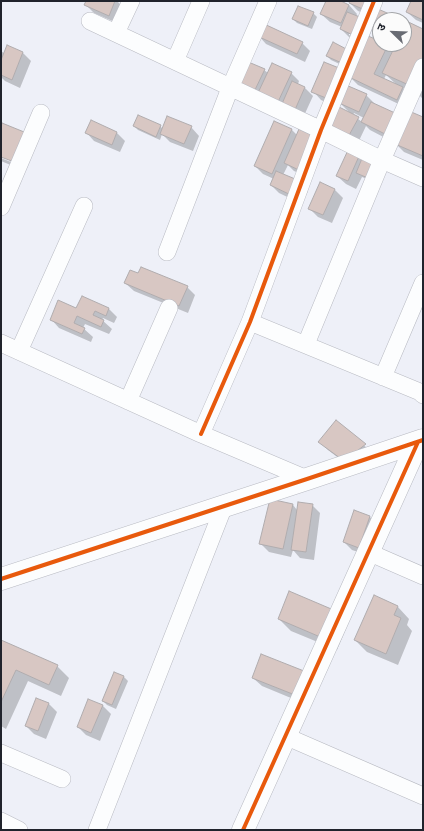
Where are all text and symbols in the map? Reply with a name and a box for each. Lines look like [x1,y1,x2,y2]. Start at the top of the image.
north arrow [372,12,412,52]
text: उ [374,22,389,33]

